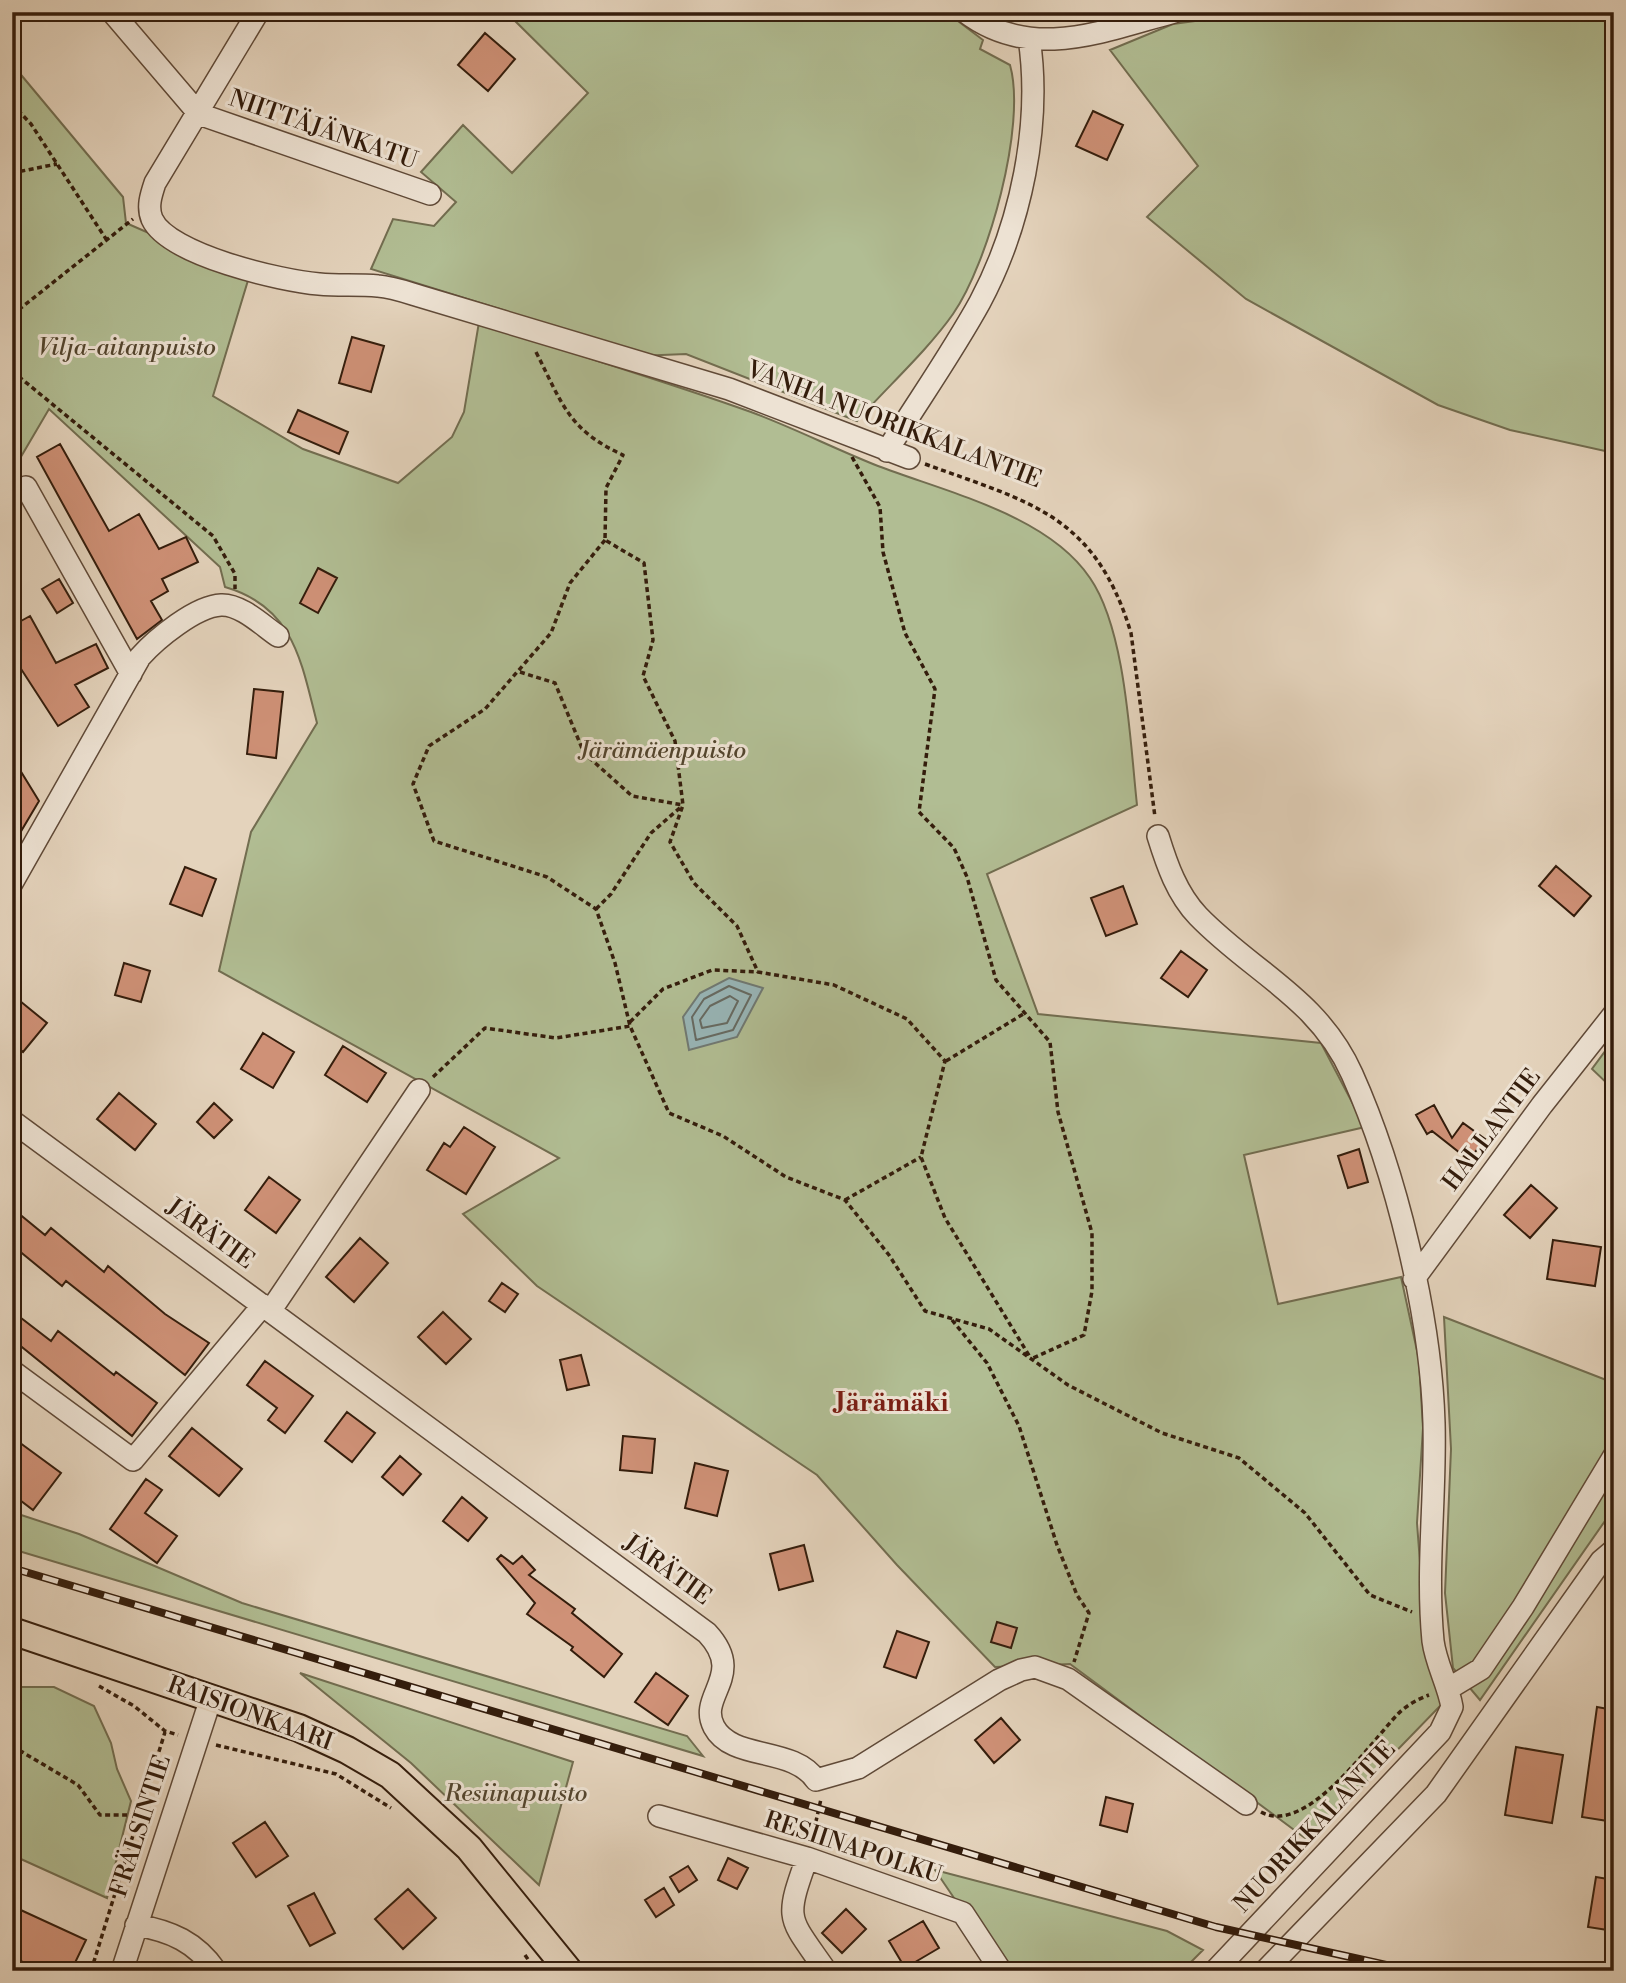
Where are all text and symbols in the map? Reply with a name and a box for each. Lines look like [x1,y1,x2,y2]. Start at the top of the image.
street label: NIITTÄJÄNKATU [225,83,422,176]
park label: Vilja-aitanpuisto [38,333,216,363]
street label: VANHA NUORIKKALANTIE [741,354,1046,495]
park label: Järämäenpuisto [577,736,746,766]
street label: HALLANTIE [1436,1063,1548,1197]
street label: JÄRÄTIE [159,1191,260,1276]
district label: Järämäki [832,1387,949,1419]
street label: JÄRÄTIE [616,1527,717,1612]
street label: RAISIONKAARI [163,1670,337,1758]
street label: NUORIKKALANTIE [1228,1735,1402,1919]
street label: FRÄLSINTIE [103,1751,178,1901]
park label: Resiinapuisto [444,1779,587,1809]
street label: RESIINAPOLKU [760,1805,946,1891]

